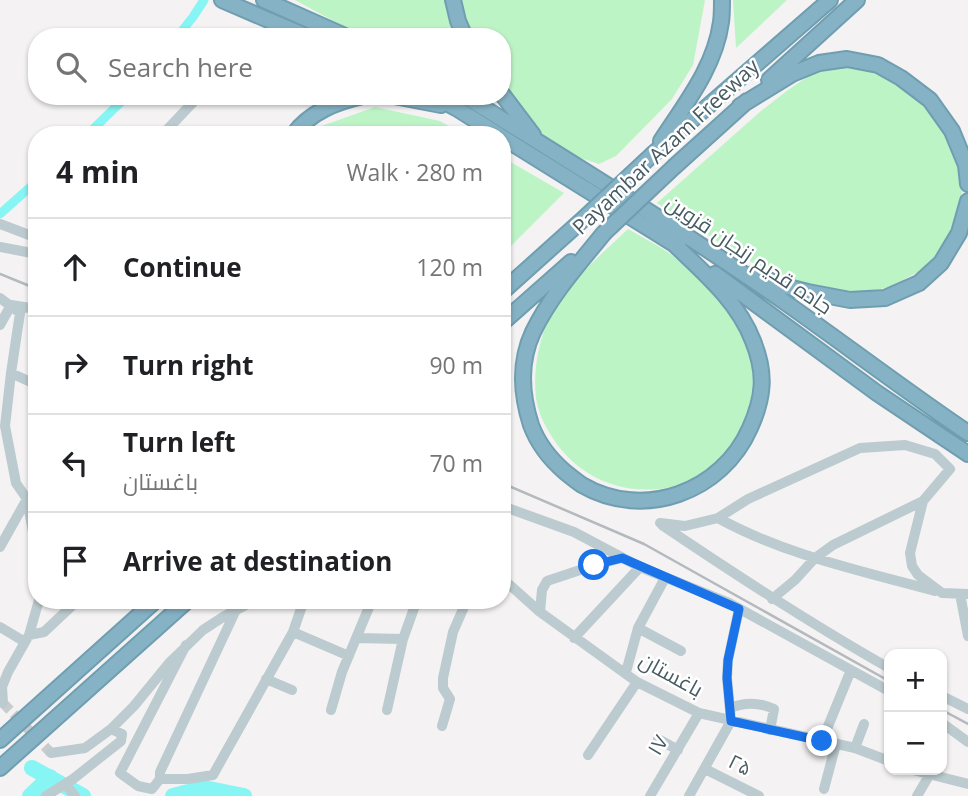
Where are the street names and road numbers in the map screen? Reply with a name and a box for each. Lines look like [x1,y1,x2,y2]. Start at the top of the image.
street label: Payambar Azam Freeway [566,52,765,240]
street label: جاده قدیم زنجان قزوین [660,188,838,321]
street label: باغستان [635,645,708,703]
street label: ۱۷ [640,729,674,760]
street label: ۲۵ [724,747,757,782]

